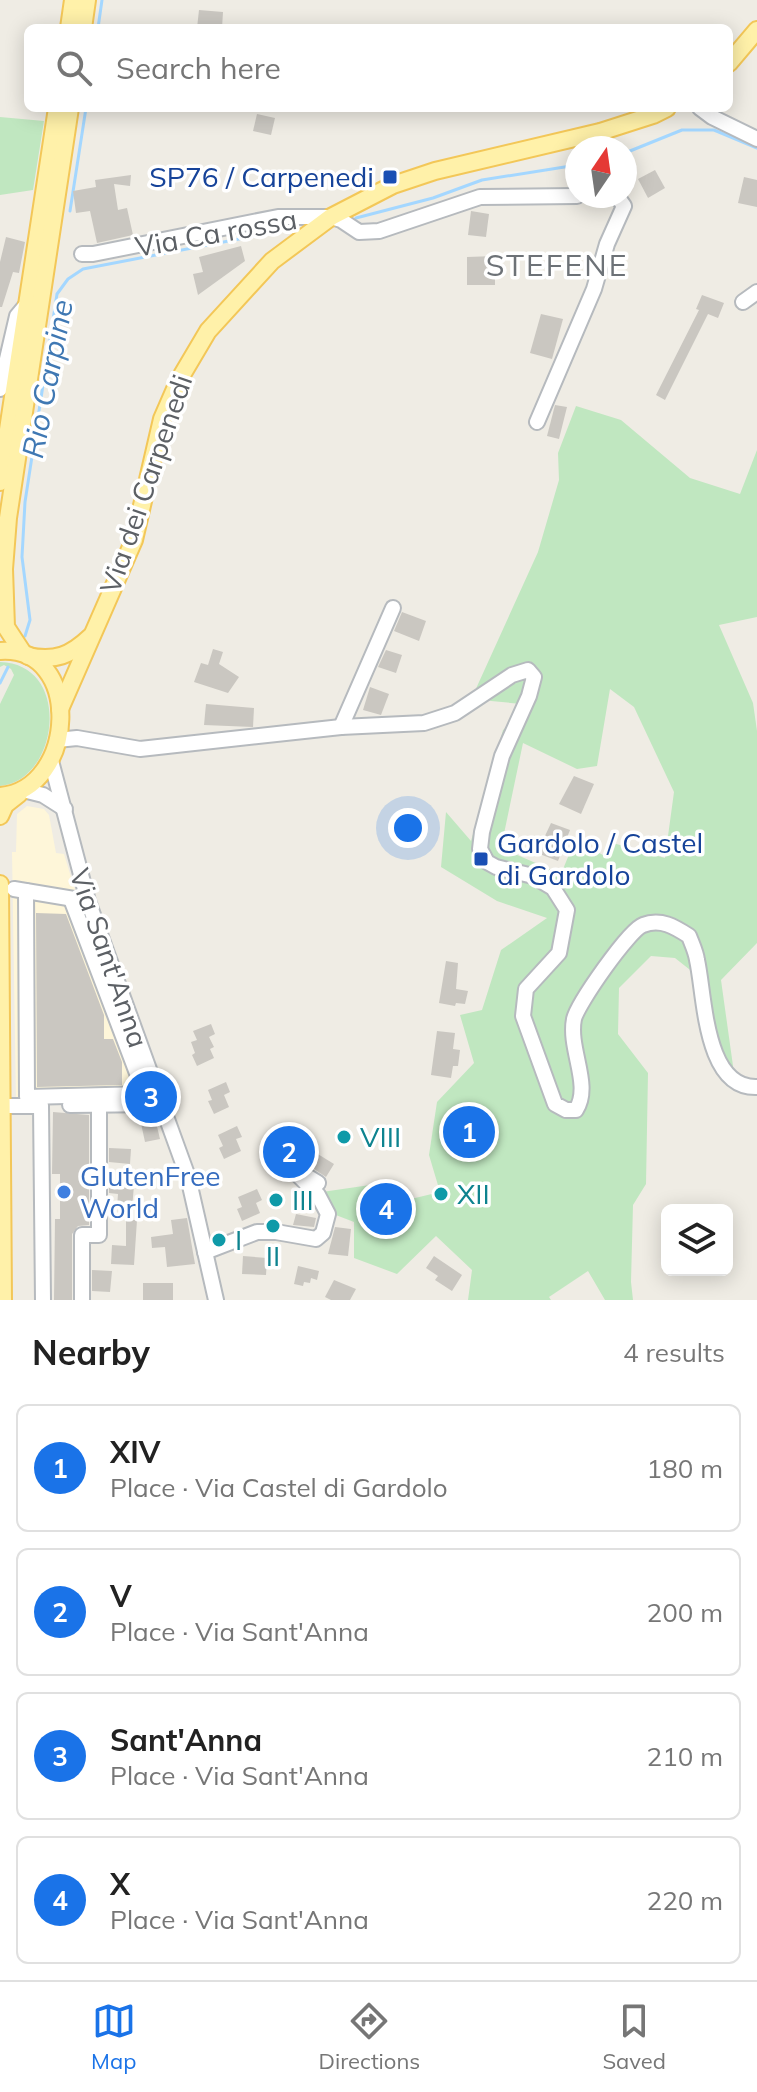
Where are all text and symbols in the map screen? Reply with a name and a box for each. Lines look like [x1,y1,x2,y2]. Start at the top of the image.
search box [24,24,733,112]
icon: search [52,46,96,90]
text: Search here [116,49,281,87]
north arrow [565,136,637,208]
place label: SP76 / Carpenedi [149,159,374,194]
marker: SP76 / Carpenedi [381,168,399,186]
street label: Via Ca rossa [132,201,300,264]
district label: STEFENE [486,246,628,284]
water label: Rio Carpine [13,296,81,461]
street label: Via dei Carpenedi [92,370,199,598]
your location [388,808,428,848]
place label: Gardolo / Castel di Gardolo [497,825,703,892]
marker: Gardolo / Castel di Gardolo [472,850,490,868]
street label: Via Sant'Anna [62,864,156,1052]
pin: 3 [125,1067,177,1127]
pin: 1 [443,1102,495,1162]
place label: VIII [360,1119,401,1154]
pin: 2 [263,1122,315,1182]
marker: VIII [335,1128,353,1146]
place label: GlutenFree World [80,1158,221,1225]
place label: XII [457,1176,490,1211]
pin: 4 [360,1179,412,1239]
place label: III [292,1182,314,1217]
marker: GlutenFree World [55,1183,73,1201]
marker: XII [432,1185,450,1203]
marker: III [267,1191,285,1209]
map controls [661,1204,733,1276]
button: layers [661,1204,733,1276]
marker: II [264,1217,282,1235]
place label: I [235,1222,242,1257]
marker: I [210,1231,228,1249]
place label: II [266,1238,280,1273]
text: Nearby [32,1331,150,1374]
text: 4 results [623,1336,725,1369]
text: XIV [110,1433,160,1471]
text: 1 [52,1452,68,1485]
text: 180 m [647,1452,723,1485]
text: Place · Via Castel di Gardolo [110,1471,448,1504]
text: V [110,1577,132,1615]
text: 2 [52,1596,68,1629]
text: 200 m [647,1596,723,1629]
text: Place · Via Sant'Anna [110,1615,369,1648]
text: Sant'Anna [110,1721,262,1759]
text: 3 [52,1740,68,1773]
text: 210 m [647,1740,723,1773]
text: Place · Via Sant'Anna [110,1759,369,1792]
text: X [110,1865,130,1903]
text: 4 [52,1884,68,1917]
text: 220 m [647,1884,723,1917]
text: Place · Via Sant'Anna [110,1903,369,1936]
tab: Map [91,1999,136,2075]
tab: Directions [319,1999,420,2075]
tab: Saved [602,1999,666,2075]

